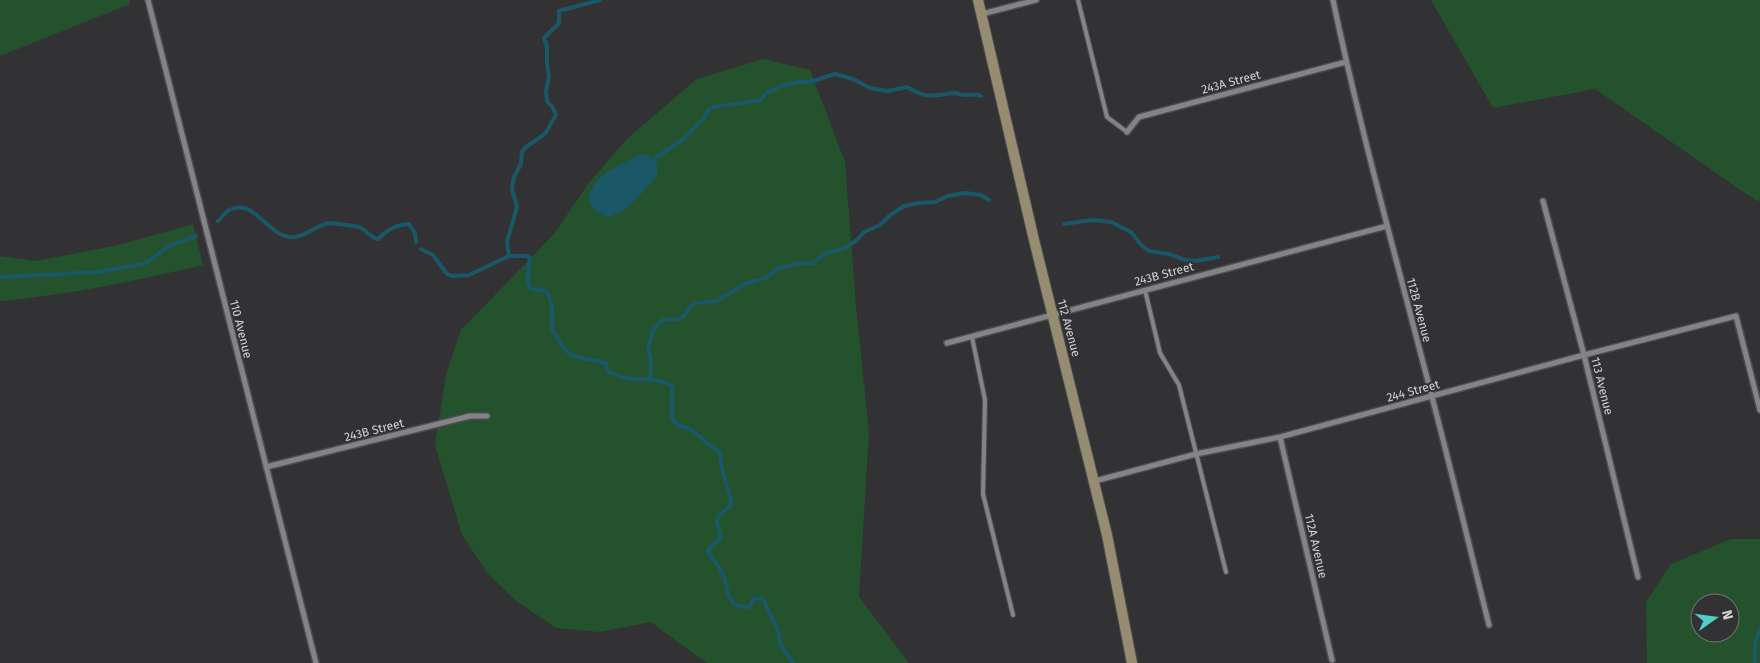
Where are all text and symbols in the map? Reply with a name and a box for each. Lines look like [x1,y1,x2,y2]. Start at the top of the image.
street label: 243A Street [1200,67,1263,97]
street label: 243B Street [1133,259,1196,289]
street label: 112B Avenue [1404,276,1434,344]
street label: 110 Avenue [227,298,255,360]
street label: 112 Avenue [1055,298,1083,358]
street label: 113 Avenue [1588,356,1616,416]
street label: 244 Street [1385,377,1442,405]
street label: 243B Street [343,416,406,444]
street label: 112A Avenue [1302,512,1330,580]
north arrow [1690,593,1740,643]
text: N [1718,608,1737,622]

